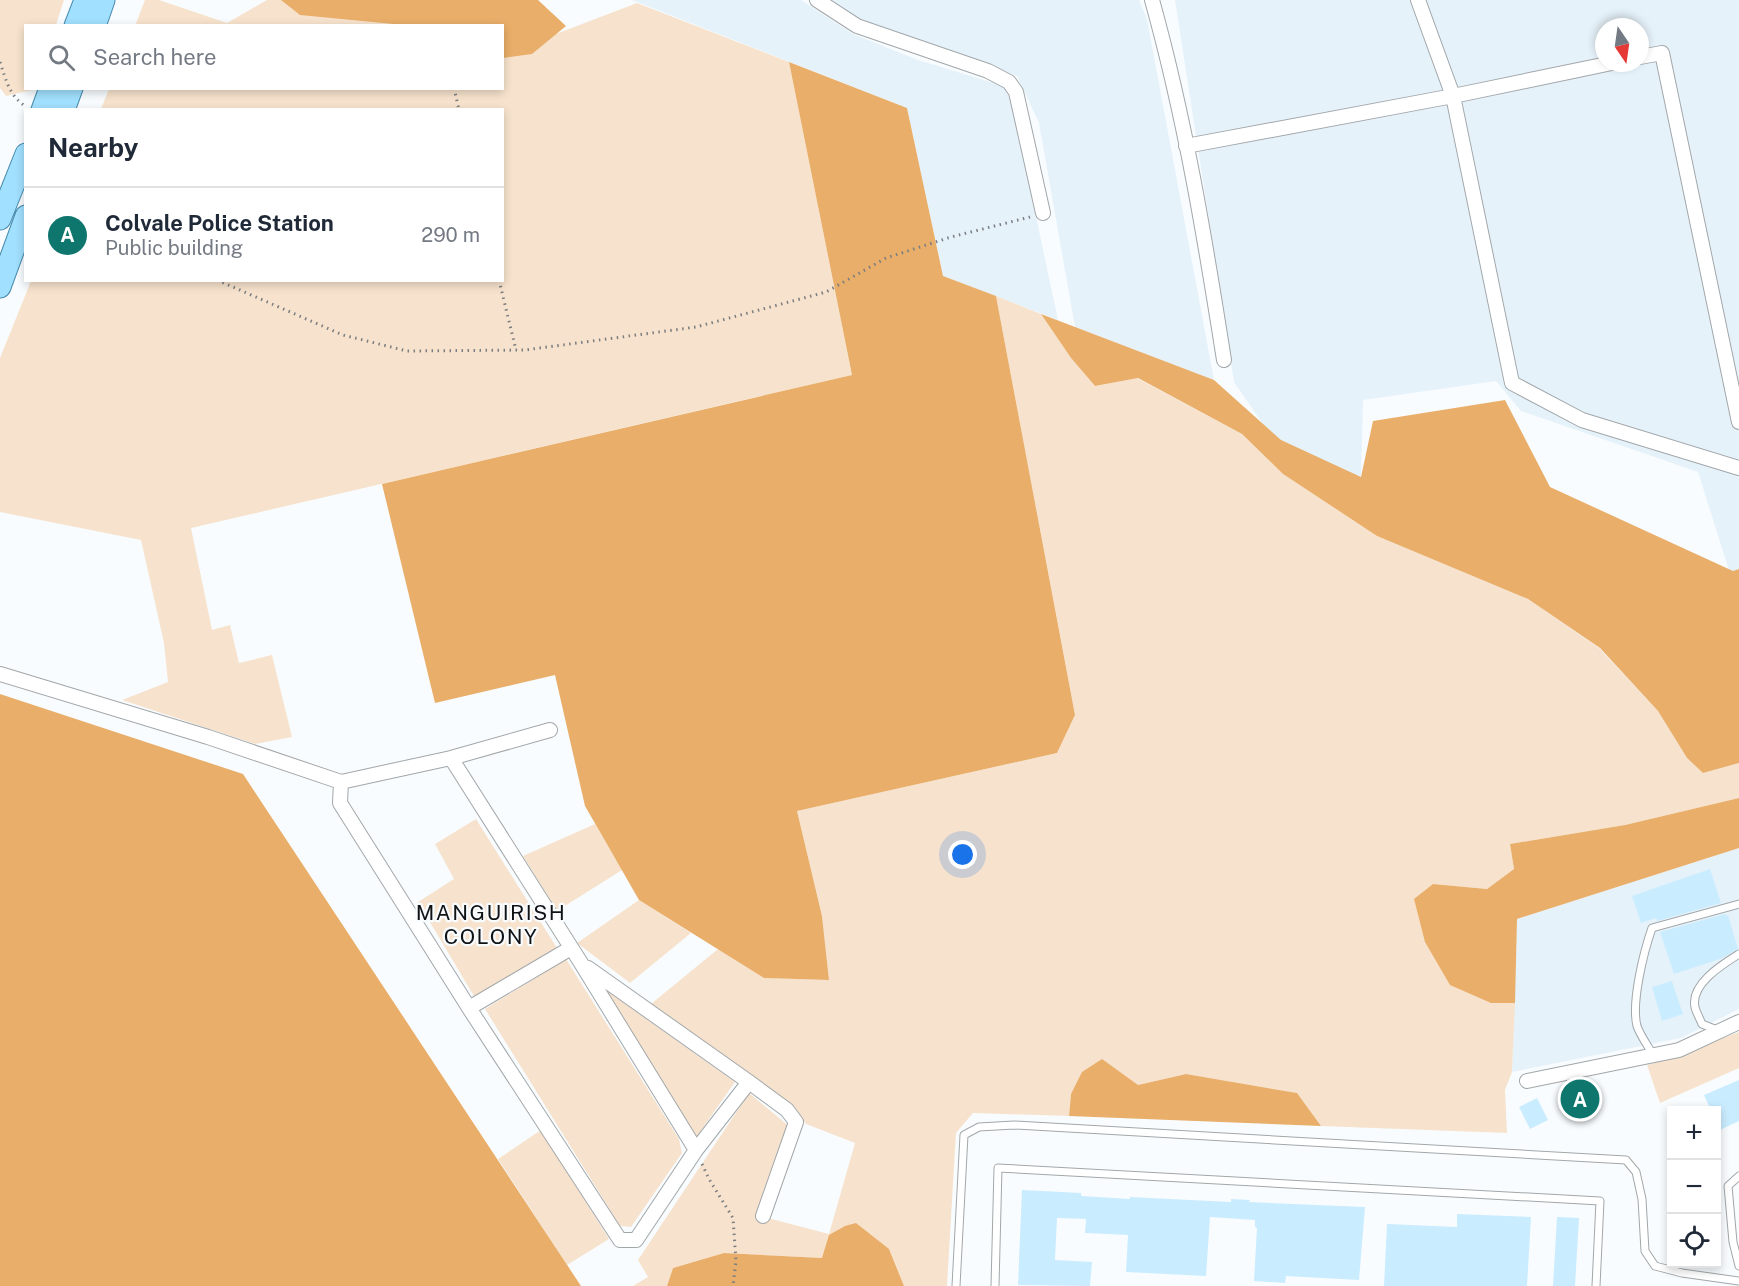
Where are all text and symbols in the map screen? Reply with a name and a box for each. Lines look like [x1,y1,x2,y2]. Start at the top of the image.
north arrow [1595,18,1649,72]
search box [24,24,504,90]
icon: search [45,41,78,74]
text: Search here [93,44,217,70]
text: Nearby [48,132,138,163]
text: Colvale Police Station [105,210,334,236]
text: A [60,223,75,247]
text: 290 m [421,223,480,247]
text: Public building [105,236,243,260]
your location [948,840,977,869]
district label: MANGUIRISH COLONY [416,900,566,949]
pin: A [1560,1076,1600,1122]
map controls [1667,1106,1721,1268]
button: + [1667,1106,1721,1160]
button: − [1667,1160,1721,1214]
button: locate [1667,1214,1721,1268]

